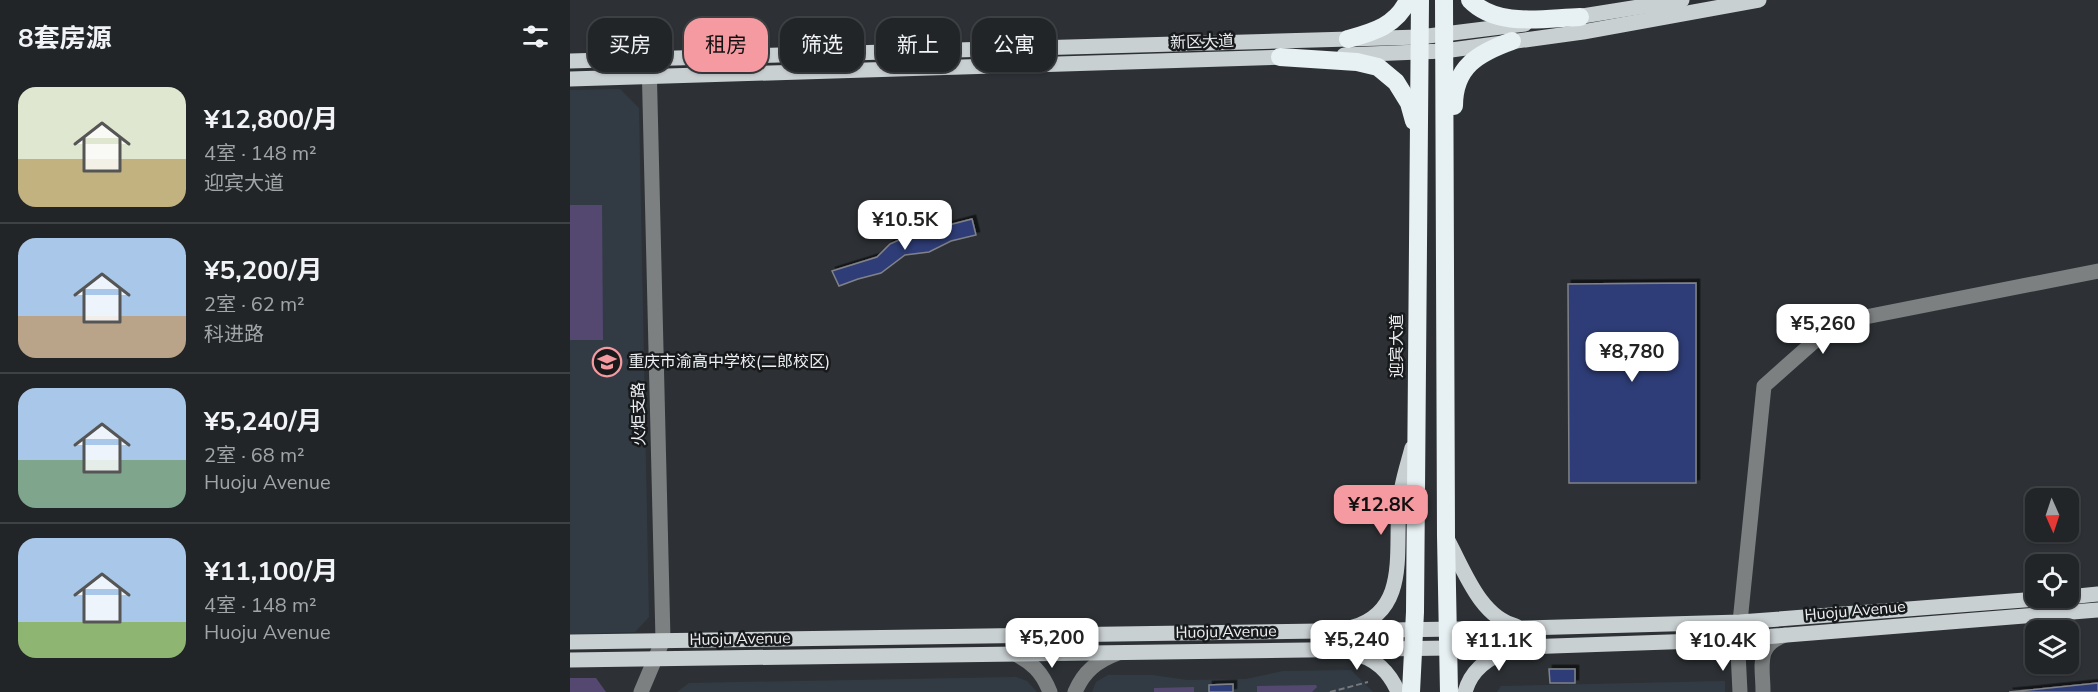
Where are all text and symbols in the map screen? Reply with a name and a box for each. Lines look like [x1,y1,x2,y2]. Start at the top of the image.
chip: 买房 [588,18,672,72]
chip: 租房 [684,18,768,72]
chip: 筛选 [780,18,864,72]
chip: 新上 [876,18,960,72]
chip: 公寓 [972,18,1056,72]
icon: filters [519,20,552,53]
text: 8套房源 [18,21,112,56]
street label: 新区大道 [1170,30,1234,54]
text: ¥12,800/月 [204,102,338,137]
icon: home [66,111,138,183]
text: 4室 · 148 m² [204,140,317,167]
text: 迎宾大道 [204,170,284,197]
pin: ¥10.5K [856,200,954,251]
text: ¥10.5K [872,206,938,233]
text: ¥5,200/月 [204,253,323,288]
icon: home [66,262,138,334]
text: 2室 · 62 m² [204,291,305,318]
pin: ¥5,260 [1774,304,1872,355]
text: ¥5,260 [1791,310,1855,337]
street label: 迎宾大道 [1386,314,1408,378]
text: 科进路 [204,321,264,348]
pin: ¥8,780 [1583,332,1681,383]
text: ¥8,780 [1600,338,1664,365]
school or university icon: 重庆市渝高中学校(二郎校区) [591,346,623,378]
place label: 重庆市渝高中学校(二郎校区) [628,351,830,373]
street label: 火炬支路 [627,382,651,446]
text: ¥5,240/月 [204,404,323,439]
icon: home [66,412,138,484]
text: 2室 · 68 m² [204,442,305,469]
text: Huoju Avenue [204,469,331,496]
pin: ¥12.8K [1332,485,1430,536]
north arrow [2025,488,2079,542]
map controls [2025,488,2079,674]
text: ¥12.8K [1348,491,1414,518]
text: ¥11,100/月 [204,554,338,589]
button: locate [2025,554,2079,608]
icon: home [66,562,138,634]
text: 4室 · 148 m² [204,592,317,619]
street label: Huoju Avenue [1804,596,1906,626]
pin: ¥5,200 [1003,618,1101,669]
text: Huoju Avenue [204,619,331,646]
street label: Huoju Avenue [1175,620,1277,644]
pin: ¥5,240 [1308,620,1406,671]
button: layers [2025,620,2079,674]
pin: ¥11.1K [1450,621,1548,672]
pin: ¥10.4K [1674,621,1772,672]
text: ¥5,200 [1020,624,1084,651]
text: ¥5,240 [1325,626,1389,653]
street label: Huoju Avenue [689,627,791,651]
text: ¥11.1K [1466,627,1532,654]
text: ¥10.4K [1690,627,1756,654]

